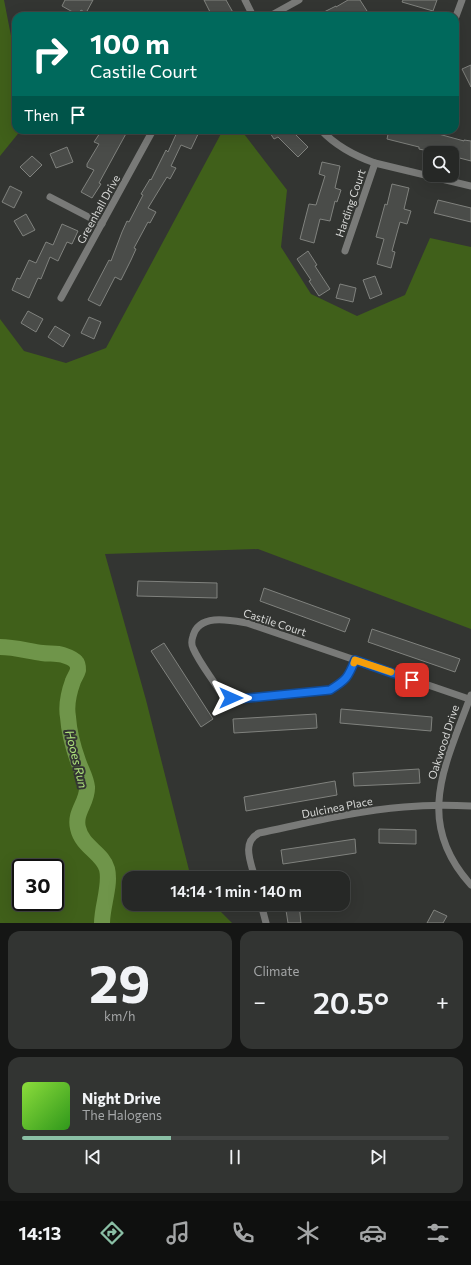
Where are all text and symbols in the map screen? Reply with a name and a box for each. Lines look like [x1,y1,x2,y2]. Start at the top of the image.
text: 100 m [90,26,170,60]
icon: right [24,28,76,80]
text: Castile Court [90,60,197,82]
icon: arrive [67,104,89,126]
text: Then [24,106,59,124]
map controls [423,146,459,182]
button: search [423,146,459,182]
street label: Harding Court [332,167,368,239]
street label: Greenhall Drive [74,172,122,246]
street label: Castile Court [242,606,309,638]
pin [395,663,429,697]
icon: arrive [401,669,423,691]
position arrow [210,677,252,719]
street label: Oakwood Drive [425,703,461,781]
water label: Hooes Run [63,729,91,789]
street label: Dulcinea Place [300,794,374,820]
speed limit sign: 30 [12,859,64,911]
text: 14:14 · 1 min · 140 m [170,882,302,900]
text: 29 [89,950,150,1014]
text: Climate [254,963,299,979]
text: 20.5° [313,983,389,1020]
text: − [254,988,266,1015]
text: + [436,988,449,1015]
text: km/h [104,1008,136,1024]
text: Night Drive [82,1089,161,1107]
text: The Halogens [82,1107,162,1123]
icon: previous [82,1146,104,1168]
icon: pause [224,1146,246,1168]
icon: next [367,1146,389,1168]
icon: directions [98,1219,126,1247]
icon: music [164,1219,192,1247]
icon: phone [229,1219,257,1247]
icon: climate [294,1219,322,1247]
icon: car [359,1219,387,1247]
icon: filters [424,1219,452,1247]
text: 14:13 [19,1222,61,1244]

